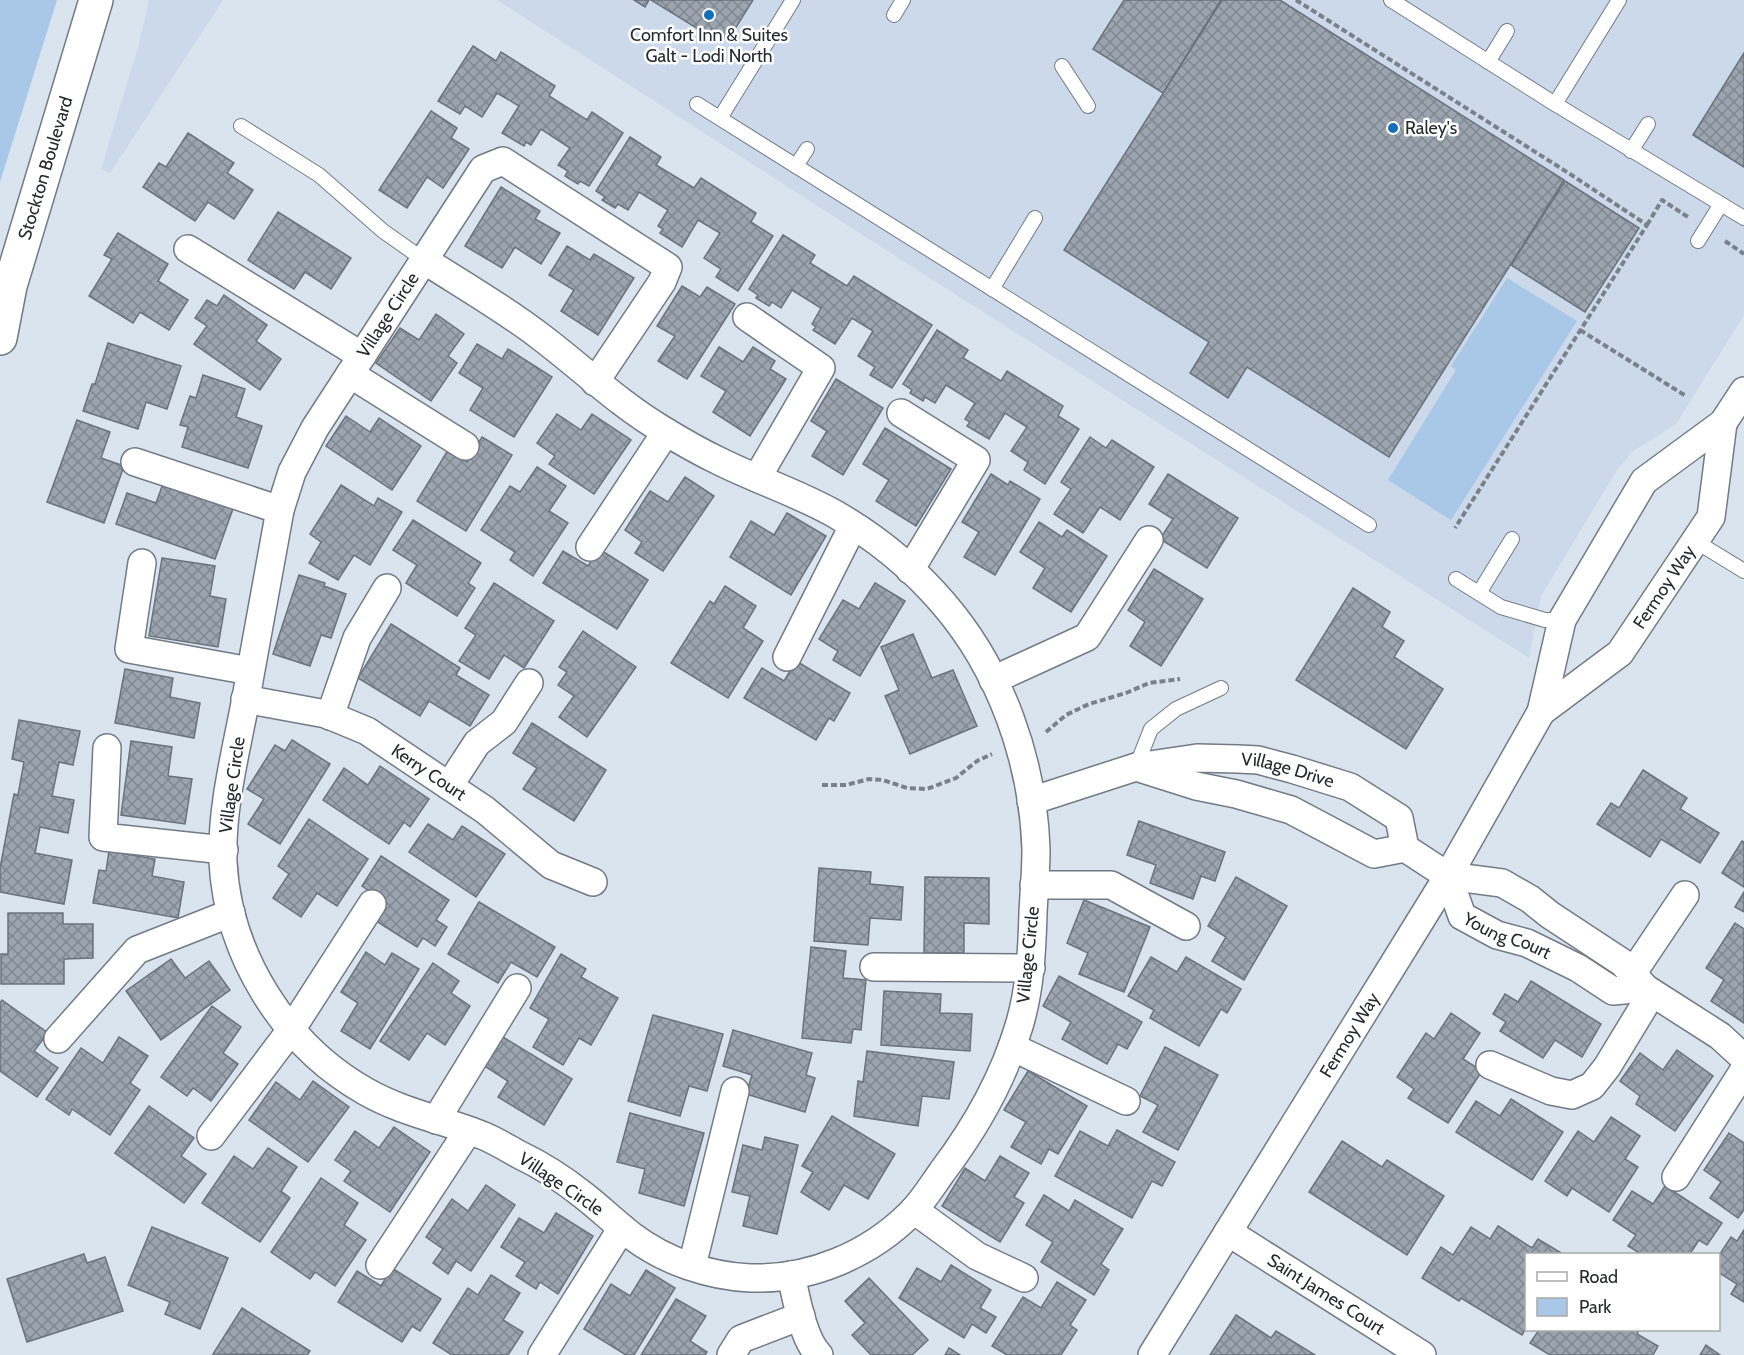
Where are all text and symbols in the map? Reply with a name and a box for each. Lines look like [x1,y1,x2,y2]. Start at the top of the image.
marker: Comfort Inn & Suites Galt - Lodi North [702,8,716,22]
place label: Comfort Inn & Suites Galt - Lodi North [630,24,788,67]
street label: Stockton Boulevard [13,94,77,243]
place label: Raley's [1405,117,1457,139]
marker: Raley's [1386,121,1400,135]
street label: Village Circle [352,268,424,362]
street label: Fermoy Way [1628,541,1700,633]
street label: Village Circle [214,735,250,835]
street label: Kerry Court [387,739,470,805]
street label: Village Drive [1241,748,1337,792]
street label: Village Circle [1012,905,1044,1005]
street label: Young Court [1459,907,1555,964]
street label: Fermoy Way [1315,989,1384,1082]
street label: Village Circle [514,1148,608,1220]
street label: Saint James Court [1263,1249,1389,1339]
legend [1525,1253,1720,1331]
text: Road [1579,1266,1618,1288]
text: Park [1579,1296,1612,1318]

